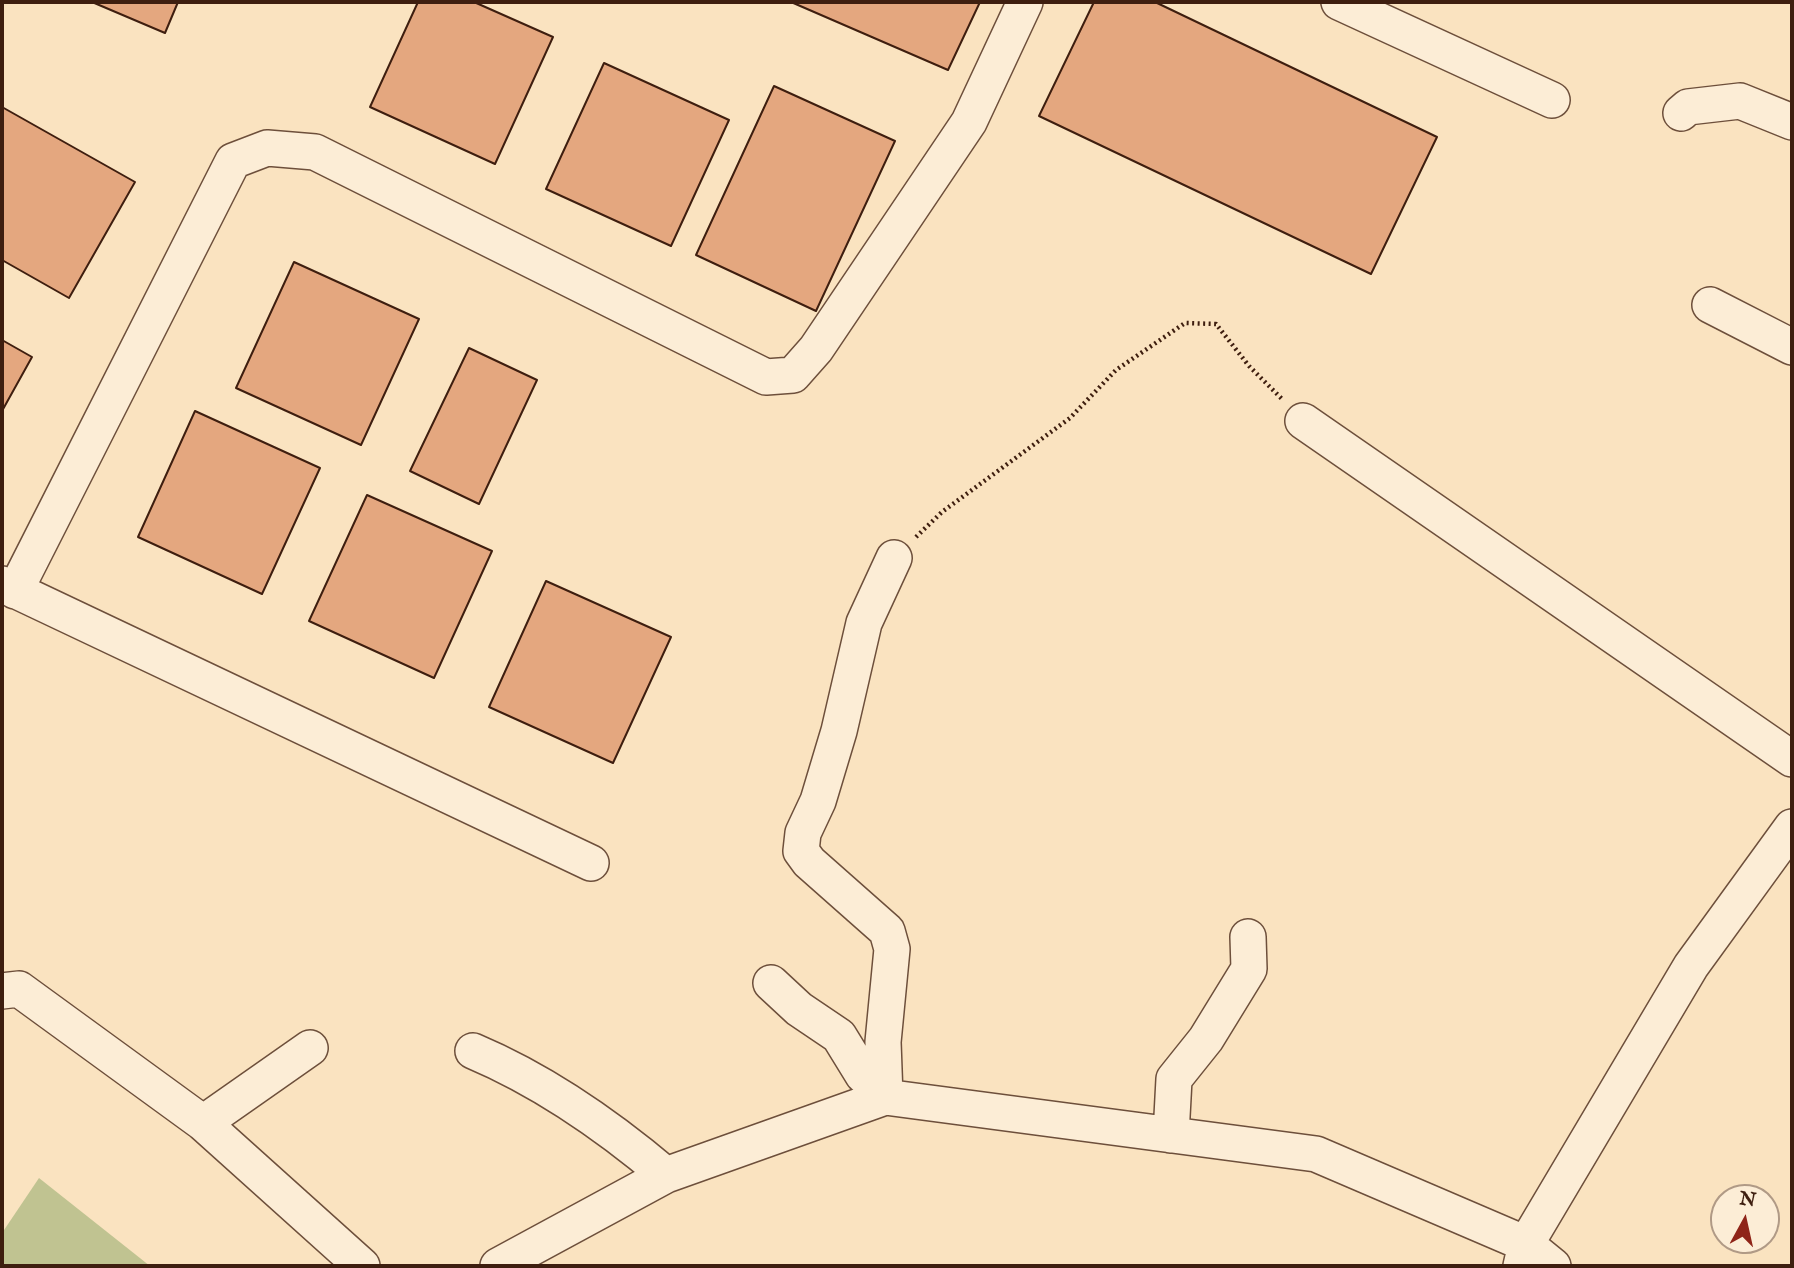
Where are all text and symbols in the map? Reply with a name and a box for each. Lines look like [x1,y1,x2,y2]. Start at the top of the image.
north arrow [1710,1184,1780,1254]
text: N [1738,1187,1757,1213]

